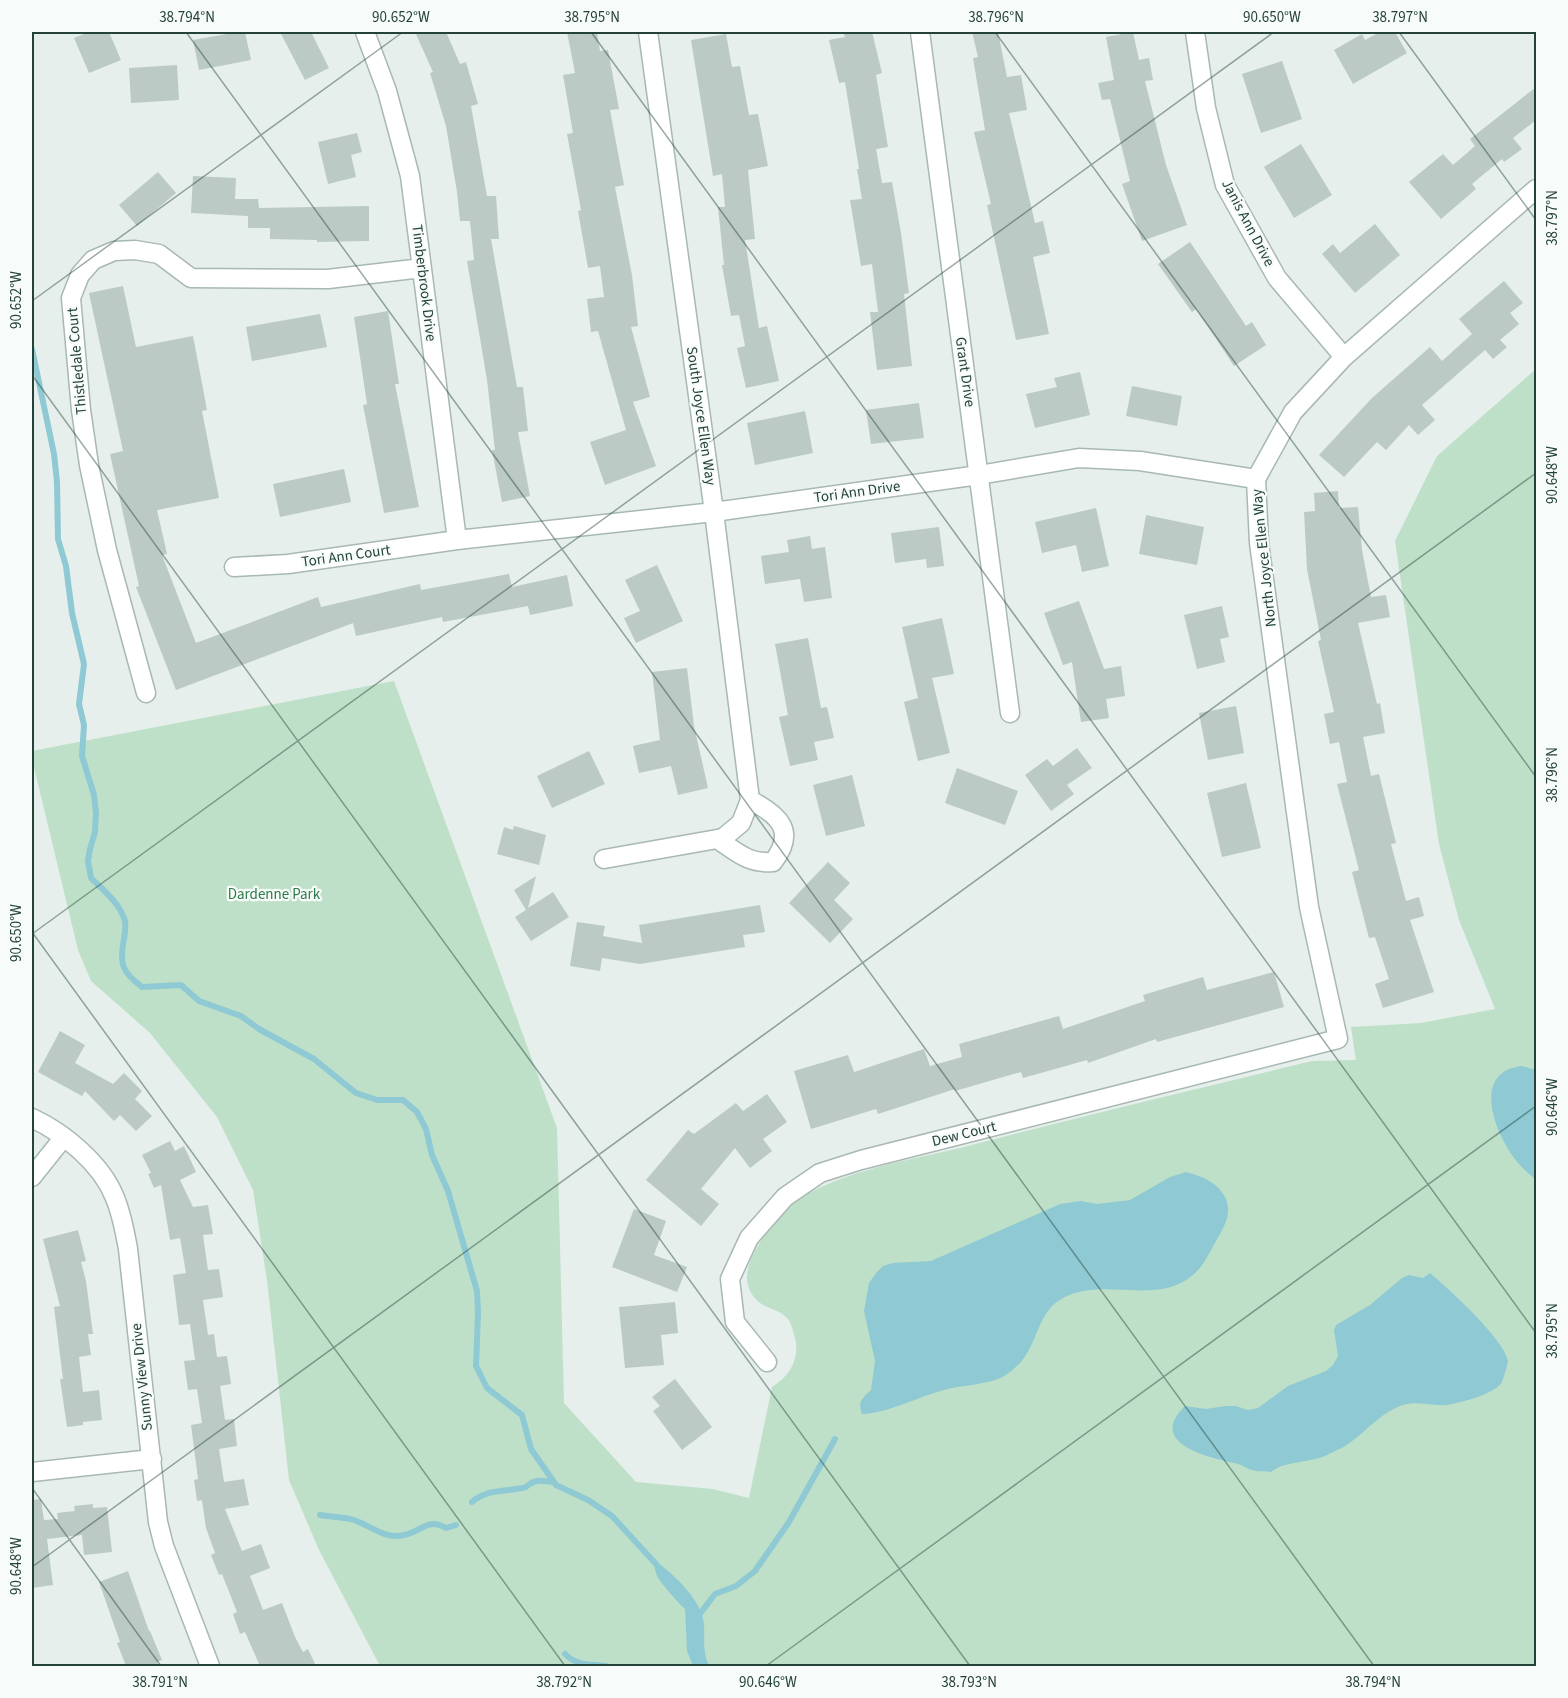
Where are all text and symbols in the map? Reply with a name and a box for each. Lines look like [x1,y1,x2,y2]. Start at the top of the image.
text: 38.794°N [159,7,215,28]
text: 90.652°W [372,7,430,28]
text: 38.795°N [564,7,620,28]
text: 38.796°N [968,7,1024,28]
text: 90.650°W [1243,7,1301,28]
text: 38.797°N [1372,7,1428,28]
street label: Janis Ann Drive [1216,176,1280,270]
text: 38.797°N [1542,190,1563,246]
street label: Timberbrook Drive [406,223,442,343]
text: 90.652°W [6,271,27,329]
street label: Thistledale Court [62,307,92,415]
street label: Grant Drive [950,336,980,408]
street label: South Joyce Ellen Way [681,345,721,487]
text: 90.648°W [1542,446,1563,504]
street label: Tori Ann Drive [812,476,902,508]
street label: North Joyce Ellen Way [1246,488,1282,628]
street label: Tori Ann Court [300,539,392,573]
text: 38.796°N [1542,747,1563,803]
park label: Dardenne Park [228,884,321,905]
text: 90.650°W [6,904,27,962]
text: 90.646°W [1542,1078,1563,1136]
street label: Dew Court [930,1116,998,1152]
text: 38.795°N [1542,1303,1563,1359]
street label: Sunny View Drive [126,1322,158,1432]
text: 90.648°W [6,1537,27,1595]
text: 38.791°N [132,1672,188,1693]
text: 38.792°N [536,1672,592,1693]
text: 90.646°W [739,1672,797,1693]
text: 38.793°N [941,1672,997,1693]
text: 38.794°N [1345,1672,1401,1693]

